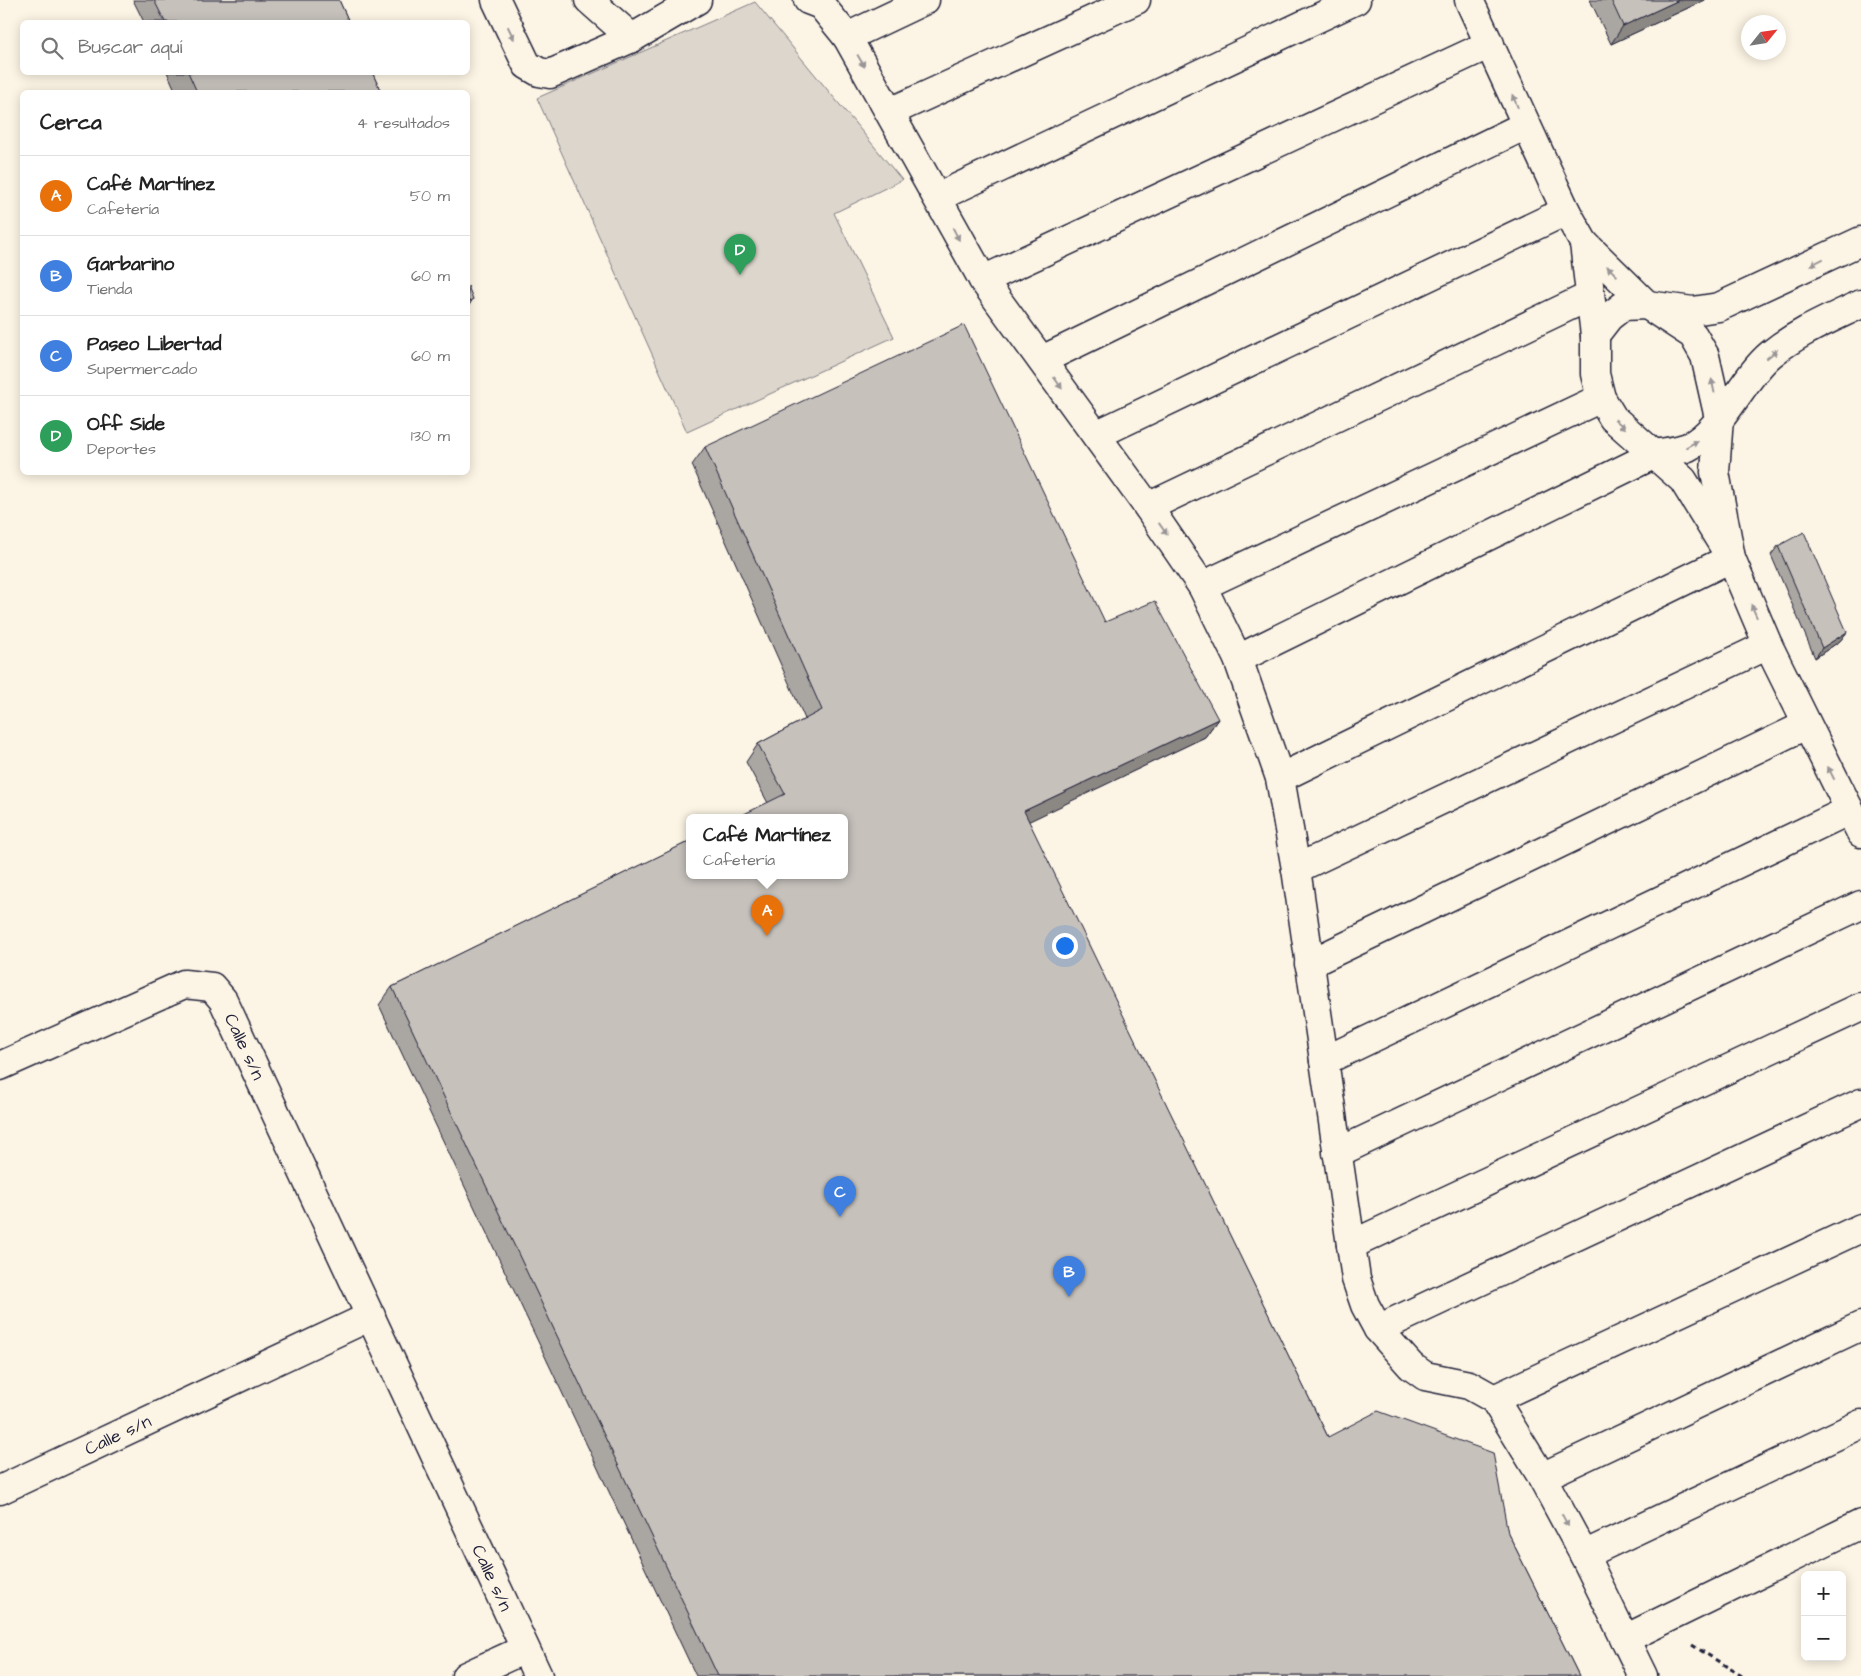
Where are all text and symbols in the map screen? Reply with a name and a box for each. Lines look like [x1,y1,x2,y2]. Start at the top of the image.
north arrow [1741,15,1786,60]
search box [20,20,470,75]
one-way arrow [507,25,515,40]
icon: search [38,34,66,62]
text: Buscar aquí [78,34,182,61]
one-way arrow [857,55,866,68]
one-way arrow [1511,94,1519,108]
text: Cerca [40,108,102,137]
text: 4 resultados [357,112,450,134]
text: Café Martínez [87,171,215,198]
text: A [51,185,61,207]
text: 50 m [410,185,450,207]
text: Cafetería [87,198,159,220]
one-way arrow [952,227,960,242]
pin: D [724,234,756,275]
text: Garbarino [87,251,174,278]
one-way arrow [1810,258,1824,266]
text: B [50,265,62,287]
text: 60 m [411,265,450,287]
one-way arrow [1606,265,1618,277]
text: Tienda [87,278,132,300]
text: Paseo Libertad [87,331,221,358]
text: C [50,345,62,367]
text: 60 m [411,345,450,367]
one-way arrow [1766,348,1779,359]
text: Supermercado [87,358,197,380]
one-way arrow [1053,376,1063,389]
one-way arrow [1709,378,1717,393]
text: Off Side [87,411,165,438]
one-way arrow [1613,418,1625,430]
text: D [51,425,61,447]
text: 130 m [411,425,450,447]
text: Deportes [87,438,156,460]
one-way arrow [1684,440,1699,448]
one-way arrow [1158,522,1168,536]
one-way arrow [1749,604,1757,618]
one-way arrow [1827,766,1835,781]
popup [686,814,848,879]
text: Café Martínez [703,822,831,849]
text: Cafetería [703,849,775,871]
pin: A [751,895,783,936]
your location [1052,933,1078,959]
street label: Calle s/n [218,1009,271,1084]
pin: C [824,1176,856,1217]
pin: B [1053,1256,1085,1297]
street label: Calle s/n [81,1409,155,1462]
one-way arrow [1561,1512,1569,1527]
street label: Calle s/n [465,1541,518,1615]
map controls [1801,1571,1846,1661]
button: + [1801,1571,1846,1616]
button: − [1801,1616,1846,1661]

